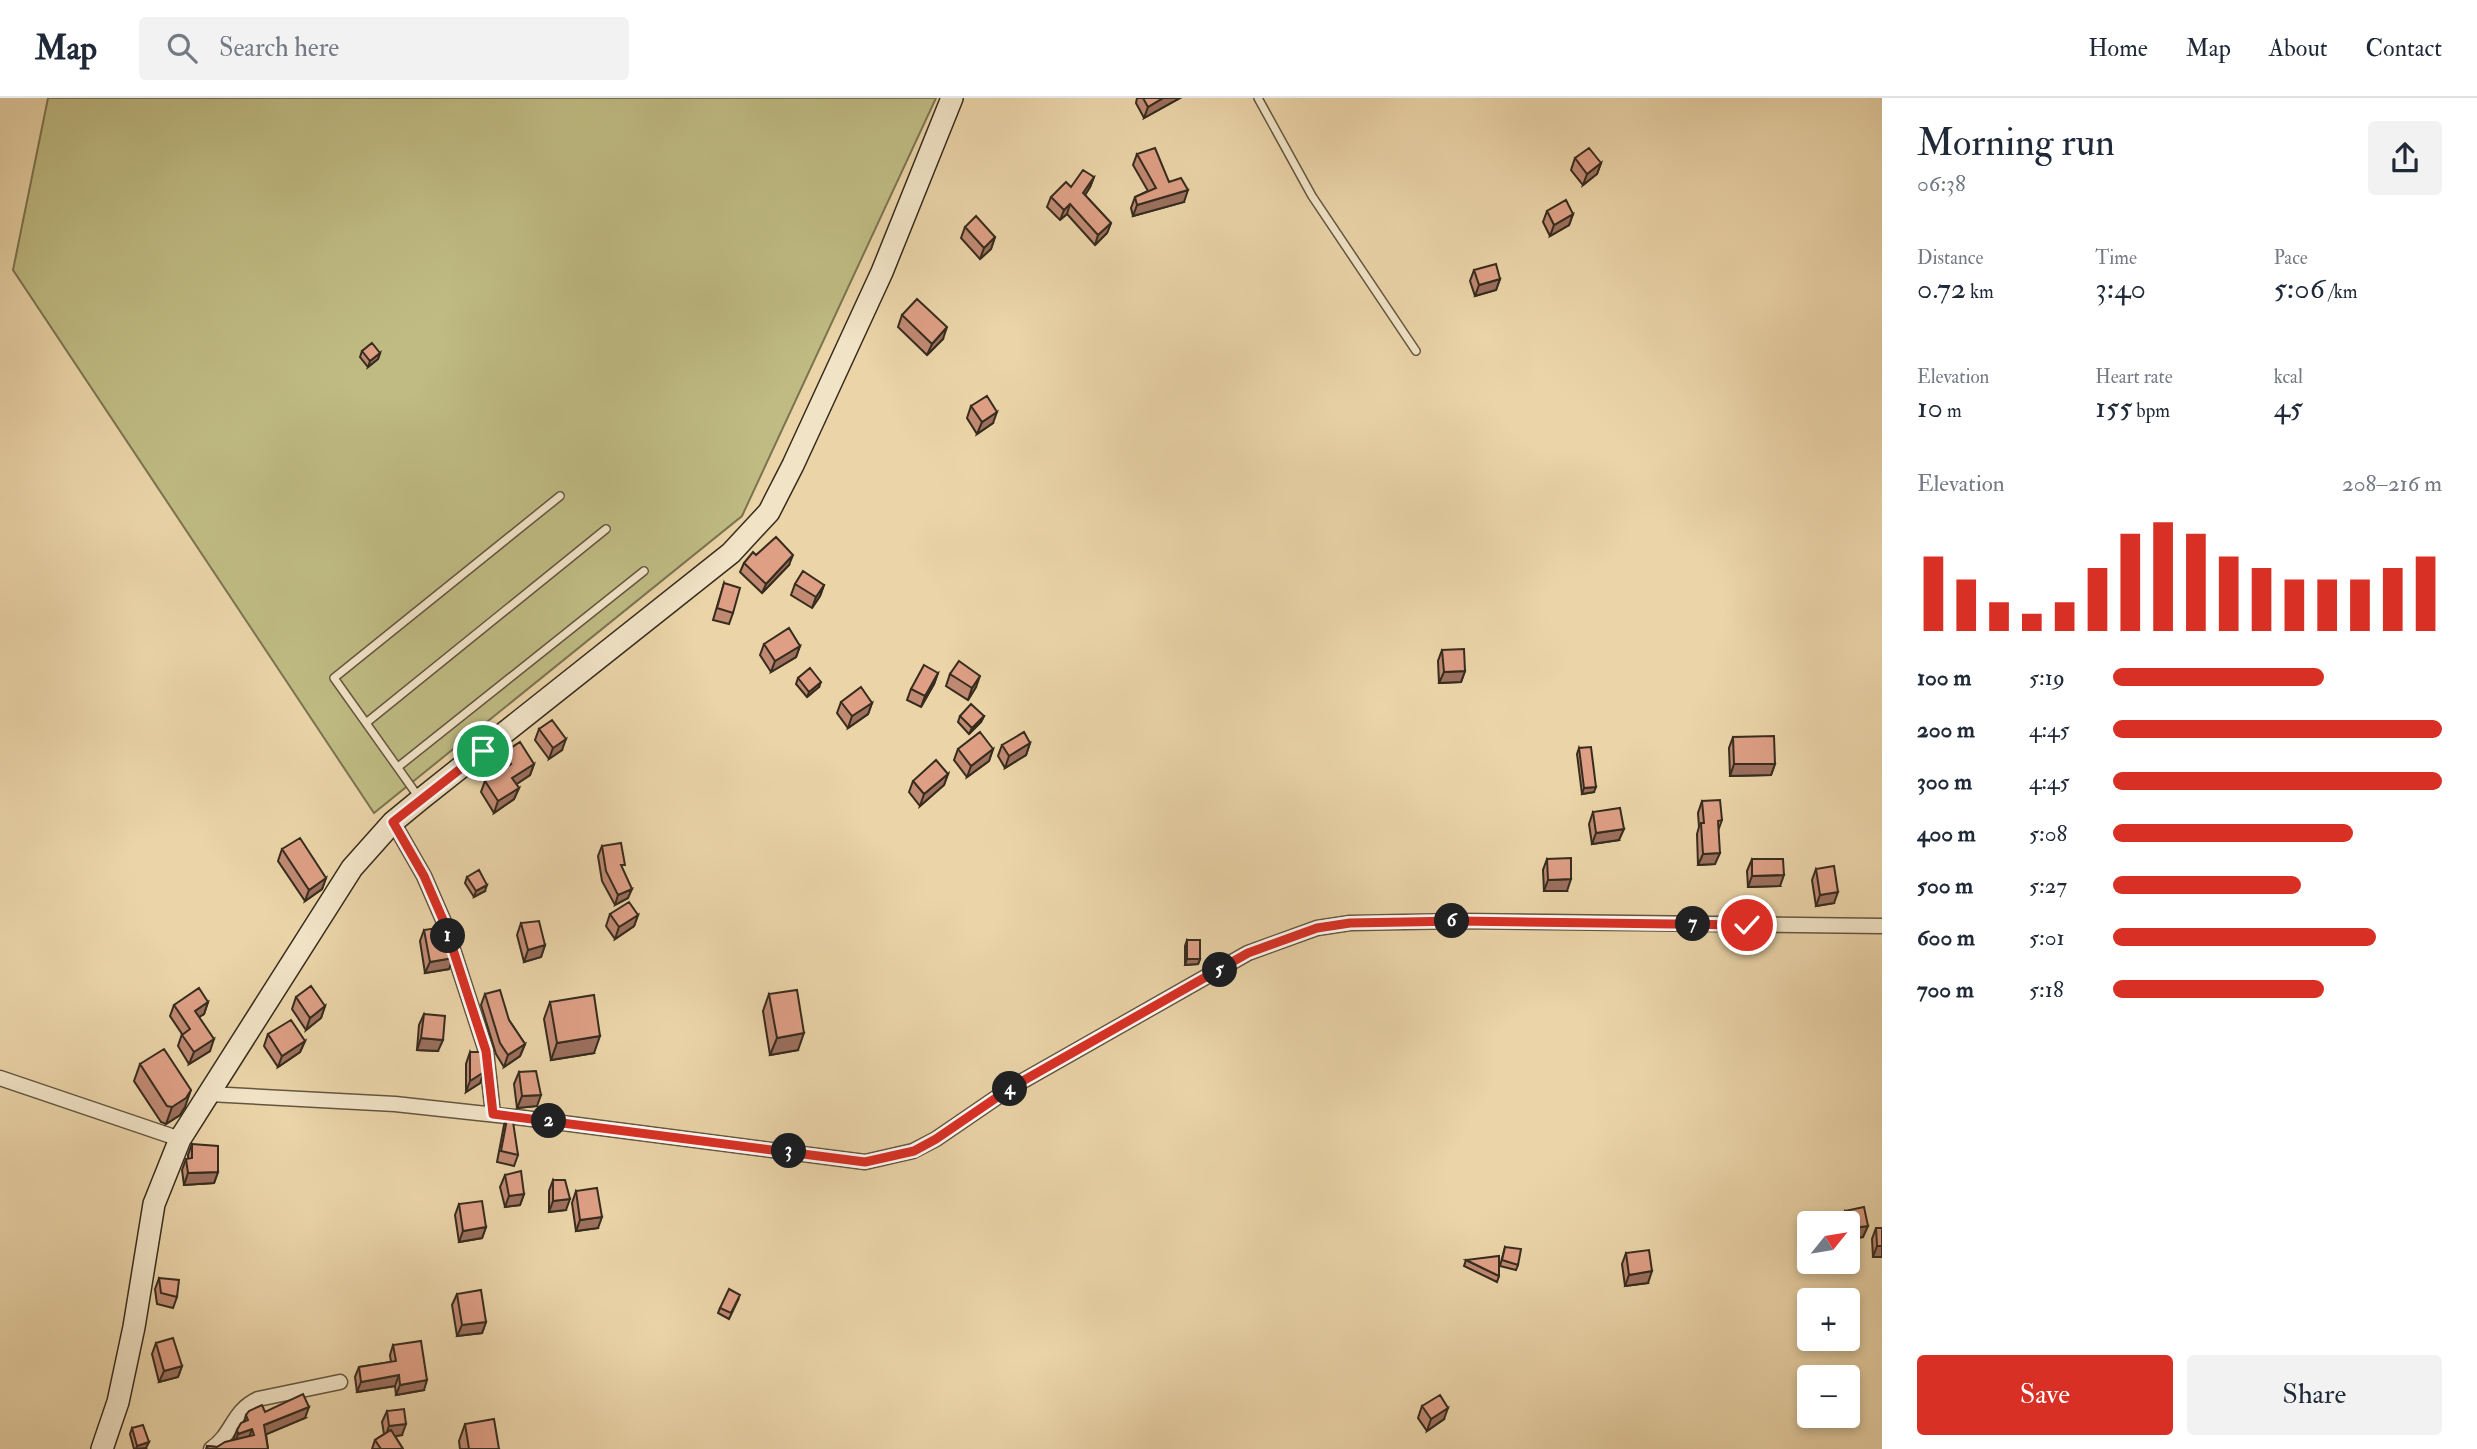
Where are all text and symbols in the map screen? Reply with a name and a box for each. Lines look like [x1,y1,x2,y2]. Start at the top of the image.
search box [139,17,629,80]
text: Map [35,28,97,69]
icon: search [163,29,201,67]
text: Search here [219,32,339,64]
text: Home [2088,33,2148,64]
text: Map [2186,33,2231,64]
text: About [2269,33,2328,64]
text: Contact [2366,33,2442,64]
text: Morning run [1917,119,2115,167]
button: share [2368,121,2442,195]
text: 06:38 [1917,169,1966,198]
text: Distance [1917,246,1983,270]
text: Time [2095,246,2137,270]
text: Pace [2274,246,2308,270]
text: 0.72 [1917,270,1966,307]
text: 3:40 [2095,270,2146,307]
text: 5:06 [2274,270,2325,307]
text: km [1966,280,1994,304]
text: /km [2325,280,2357,304]
text: Elevation [1917,365,1989,389]
text: Heart rate [2095,365,2173,389]
text: kcal [2274,365,2303,389]
text: 10 [1917,389,1943,426]
text: 155 [2095,389,2132,426]
text: 45 [2274,389,2303,426]
text: m [1943,399,1962,423]
text: bpm [2132,399,2170,423]
text: Elevation [1917,469,2005,498]
text: 208–216 m [2342,469,2442,498]
text: 100 m [1917,663,1971,692]
text: 5:19 [2029,663,2065,692]
text: 200 m [1917,715,1975,744]
text: 4:45 [2029,715,2070,744]
pin [453,721,513,781]
icon: arrive [464,732,502,770]
text: 300 m [1917,767,1972,796]
text: 4:45 [2029,767,2070,796]
text: 400 m [1917,819,1976,848]
text: 5:08 [2029,819,2067,848]
text: 500 m [1917,871,1973,900]
text: 5:27 [2029,871,2067,900]
pin [1717,895,1777,955]
pin: 6 [1434,904,1470,938]
pin: 7 [1676,906,1710,942]
icon: check [1728,906,1766,944]
text: 6 [1447,908,1456,932]
text: 7 [1688,911,1697,935]
pin: 1 [430,918,466,954]
text: 1 [444,923,451,947]
text: 600 m [1917,923,1975,952]
text: 5:01 [2029,923,2065,952]
pin: 5 [1202,952,1238,988]
text: 5 [1215,957,1224,981]
text: 700 m [1917,975,1974,1004]
text: 5:18 [2029,975,2064,1004]
pin: 4 [992,1072,1028,1107]
text: 4 [1004,1076,1015,1100]
pin: 2 [532,1104,566,1138]
text: 2 [544,1108,553,1132]
pin: 3 [772,1134,806,1168]
text: 3 [785,1138,792,1162]
north arrow [1797,1211,1860,1274]
map controls [1797,1211,1860,1428]
button: + [1797,1288,1860,1351]
button: Save [1917,1355,2173,1435]
button: Share [2187,1355,2442,1435]
button: − [1797,1365,1860,1428]

